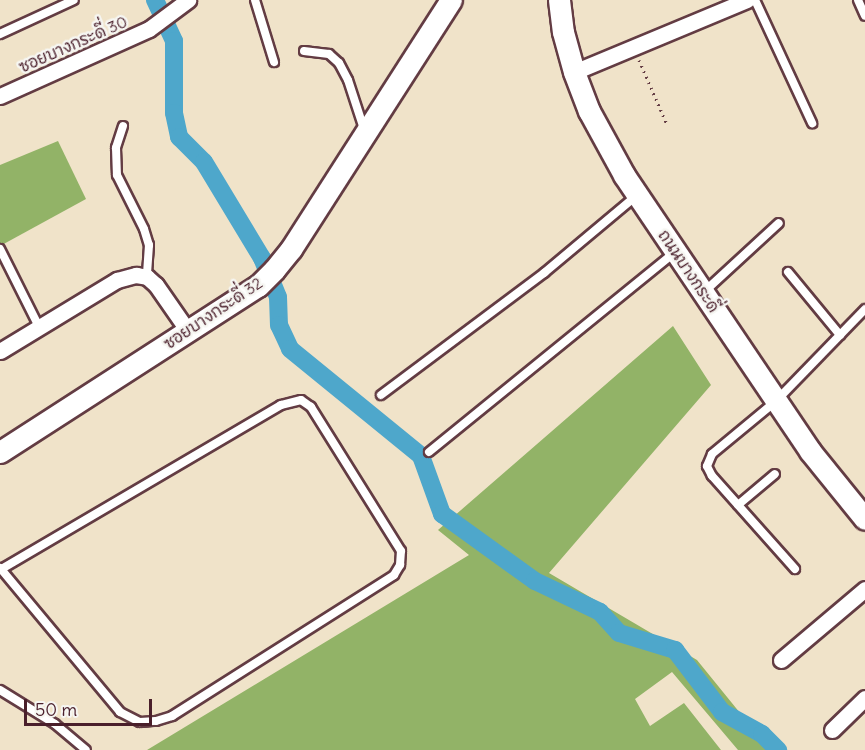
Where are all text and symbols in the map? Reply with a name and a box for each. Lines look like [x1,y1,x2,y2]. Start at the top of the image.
street label: ซอยบางกระดี่ 30 [16,12,130,76]
street label: ถนนบางกระดี่ [654,226,724,316]
street label: ซอยบางกระดี่ 32 [160,273,266,353]
scale bar [27,687,154,725]
text: 50 m [35,698,77,721]

